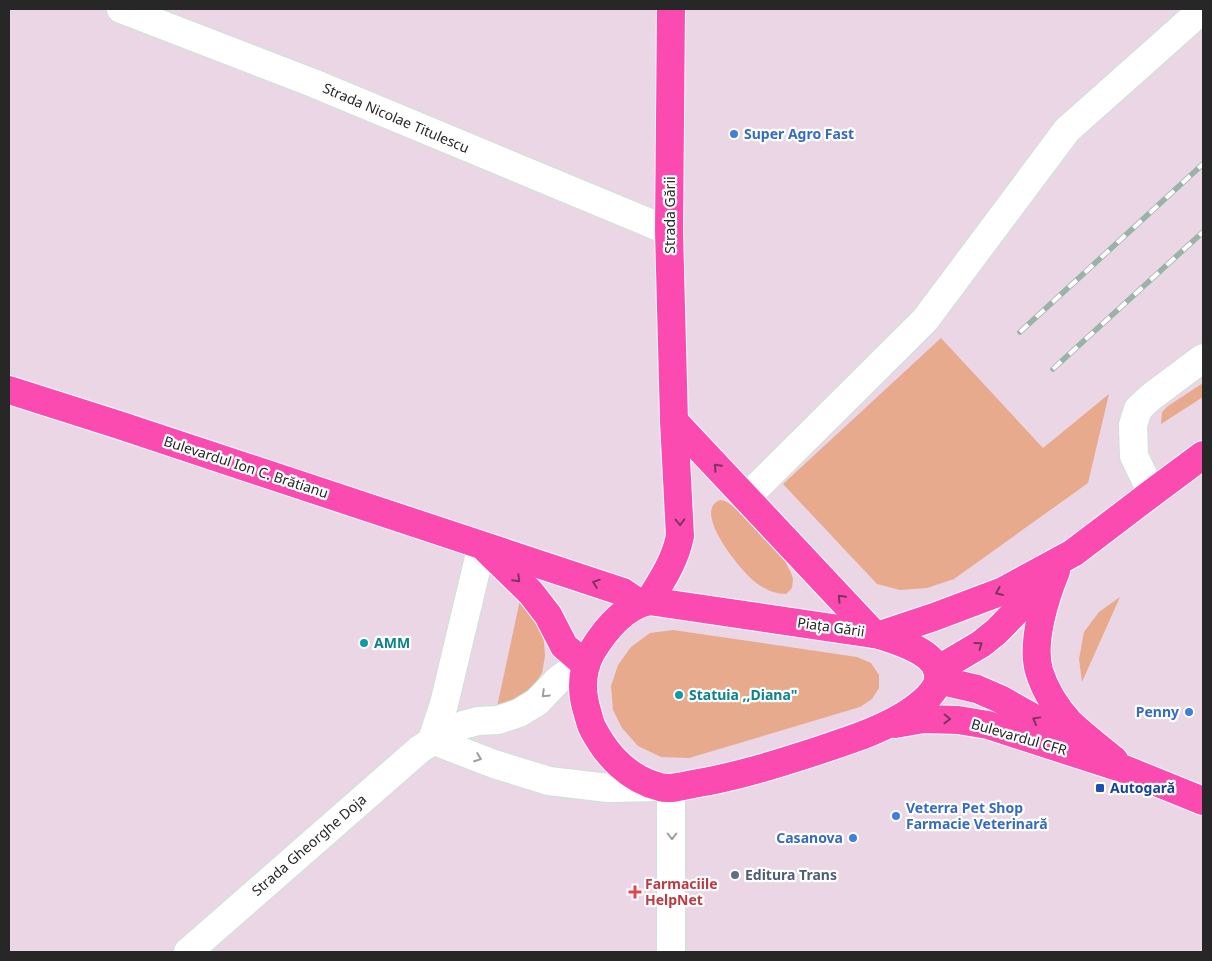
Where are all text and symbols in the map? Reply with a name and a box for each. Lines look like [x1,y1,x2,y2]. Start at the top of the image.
street label: Strada Nicolae Titulescu [320,78,472,157]
place label: Super Agro Fast [744,124,854,143]
marker: Super Agro Fast [728,128,740,140]
street label: Strada Gării [660,176,679,254]
street label: Bulevardul Ion C. Brătianu [161,431,331,502]
one-way arrow [714,464,723,473]
one-way arrow [674,518,685,526]
one-way arrow [511,573,520,582]
one-way arrow [592,579,600,589]
one-way arrow [995,586,1004,596]
one-way arrow [838,595,847,604]
street label: Piața Gării [796,612,866,641]
place label: AMM [374,633,410,652]
marker: AMM [358,637,370,649]
one-way arrow [973,642,983,651]
place label: Statuia ,,Diana" [689,685,797,704]
one-way arrow [542,688,551,697]
marker: Statuia ,,Diana" [673,689,685,701]
place label: Penny [1136,702,1179,721]
marker: Penny [1183,706,1195,718]
one-way arrow [943,714,951,725]
street label: Bulevardul CFR [969,714,1070,759]
one-way arrow [1033,716,1042,726]
one-way arrow [473,752,482,762]
place label: Autogară [1110,778,1175,797]
marker: Autogară [1094,782,1106,794]
street label: Strada Gheorghe Doja [247,790,370,900]
place label: Veterra Pet Shop Farmacie Veterinară [906,798,1048,833]
marker: Veterra Pet Shop Farmacie Veterinară [890,810,902,822]
place label: Casanova [776,828,843,847]
marker: Casanova [847,832,859,844]
one-way arrow [667,833,677,841]
place label: Editura Trans [745,865,837,884]
marker: Editura Trans [729,869,741,881]
place label: Farmaciile HelpNet [645,874,718,909]
marker: Farmaciile HelpNet [629,886,641,898]

